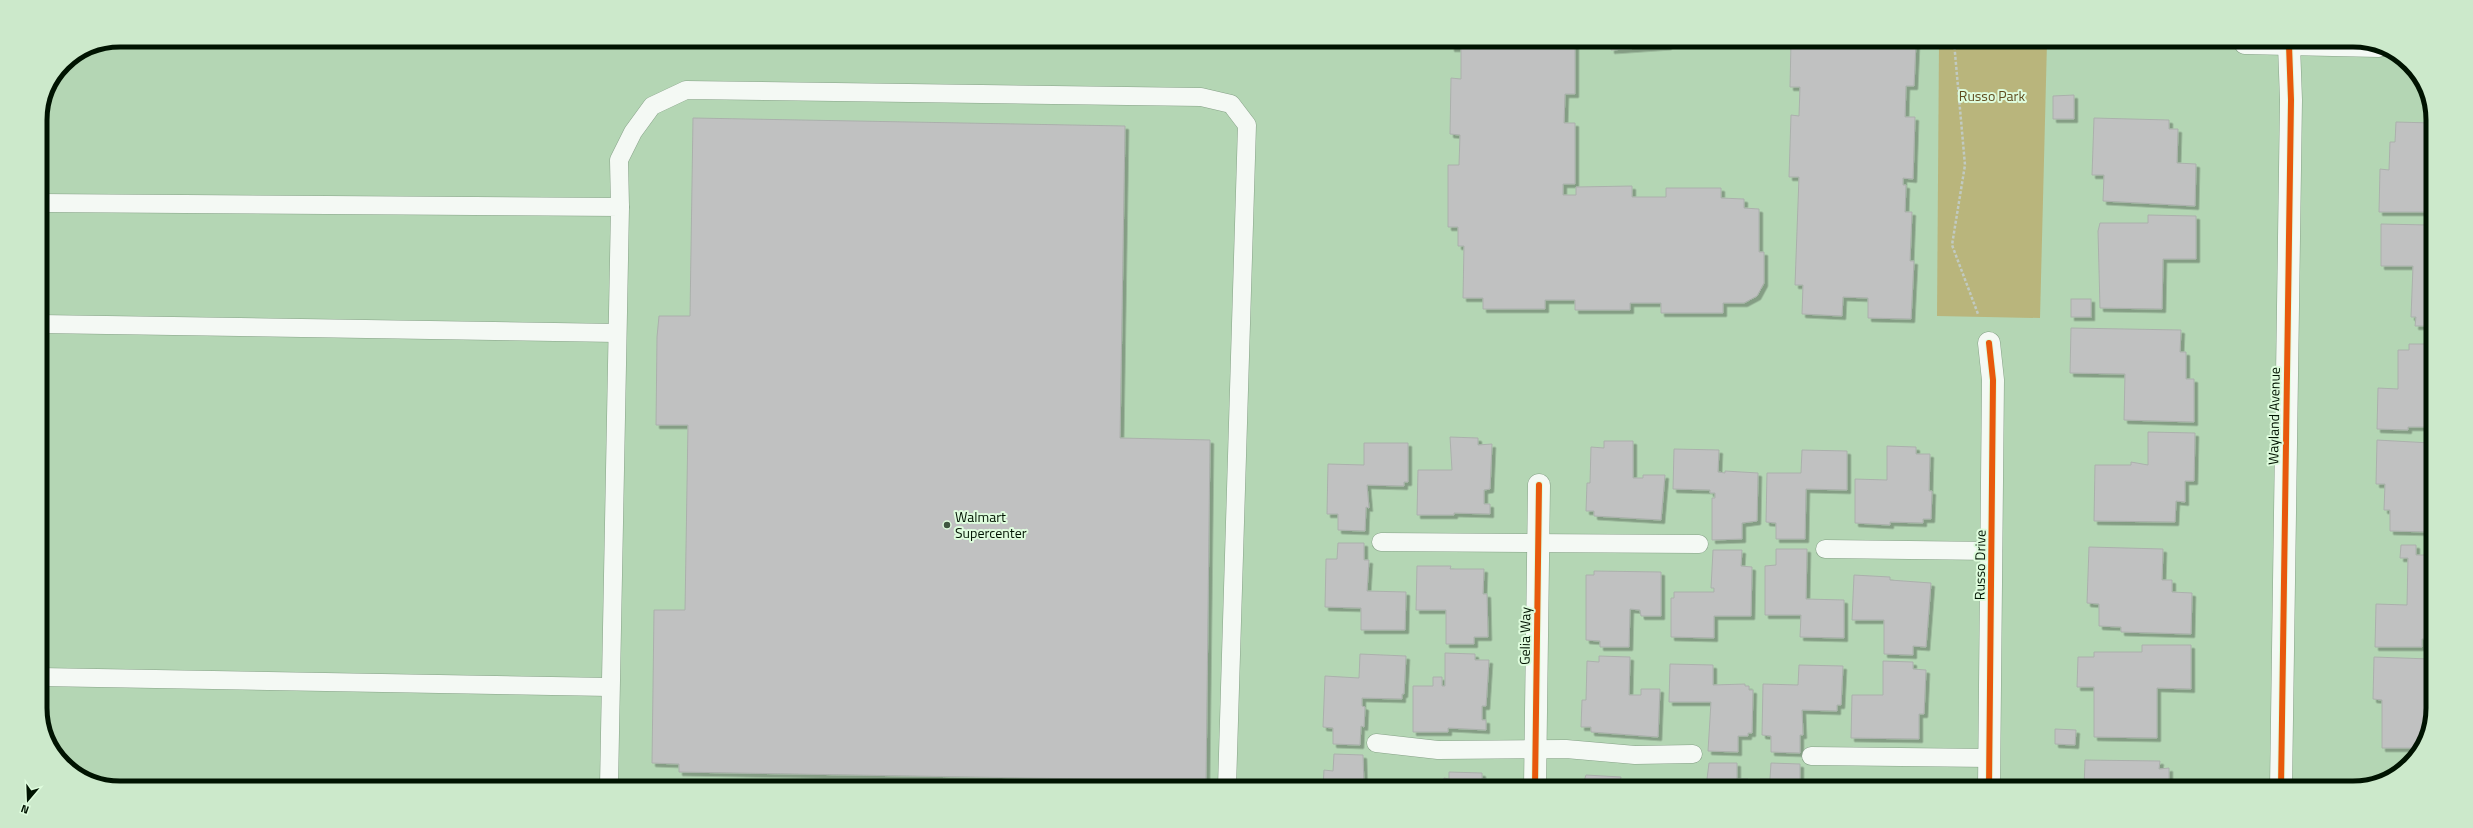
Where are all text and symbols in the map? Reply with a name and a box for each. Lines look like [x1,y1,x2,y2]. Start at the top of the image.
park label: Russo Park [1959,85,2025,106]
street label: Wayland Avenue [2262,367,2285,465]
place label: Walmart Supercenter [955,506,1027,543]
marker: Walmart Supercenter [942,520,952,530]
street label: Russo Drive [1968,530,1991,600]
street label: Gelia Way [1513,607,1536,665]
north arrow [8,780,48,820]
text: N [19,801,31,818]

